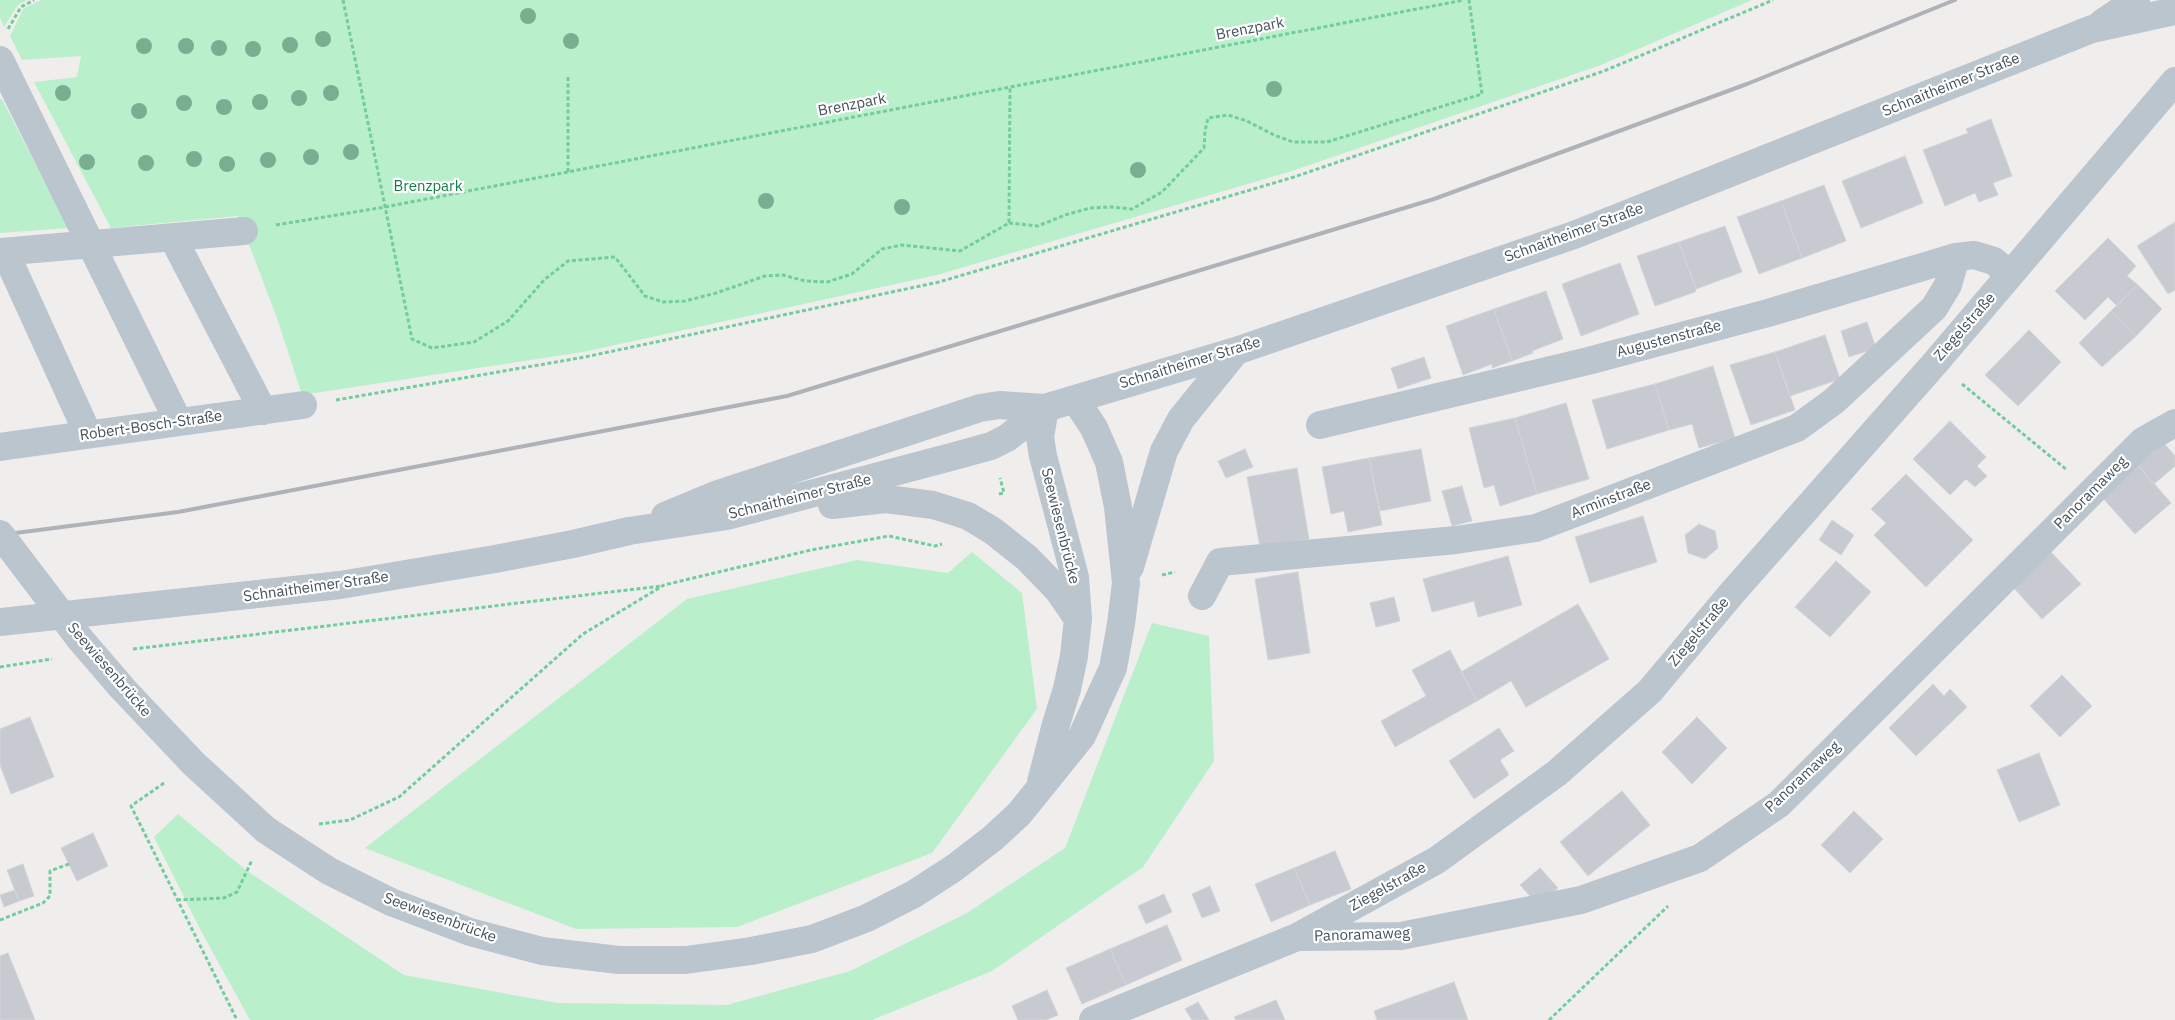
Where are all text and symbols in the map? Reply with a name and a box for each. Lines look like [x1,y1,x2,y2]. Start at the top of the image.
street label: Brenzpark [1214,14,1286,44]
street label: Schnaitheimer Straße [1880,49,2022,121]
street label: Brenzpark [816,90,888,120]
park label: Brenzpark [393,178,463,196]
street label: Schnaitheimer Straße [1502,199,1646,267]
street label: Ziegelstraße [1930,289,2000,365]
street label: Augustenstraße [1615,316,1723,362]
street label: Schnaitheimer Straße [1117,333,1263,393]
street label: Robert-Bosch-Straße [79,407,223,445]
street label: Panoramaweg [2051,453,2131,533]
street label: Seewiesenbrücke [1037,466,1083,586]
street label: Schnaitheimer Straße [727,471,873,523]
street label: Arminstraße [1568,476,1654,522]
street label: Schnaitheimer Straße [242,568,390,606]
street label: Ziegelstraße [1665,594,1733,670]
street label: Seewiesenbrücke [63,619,155,721]
street label: Panoramaweg [1762,738,1844,816]
street label: Ziegelstraße [1347,859,1429,915]
street label: Seewiesenbrücke [381,889,499,947]
street label: Panoramaweg [1314,924,1410,946]

